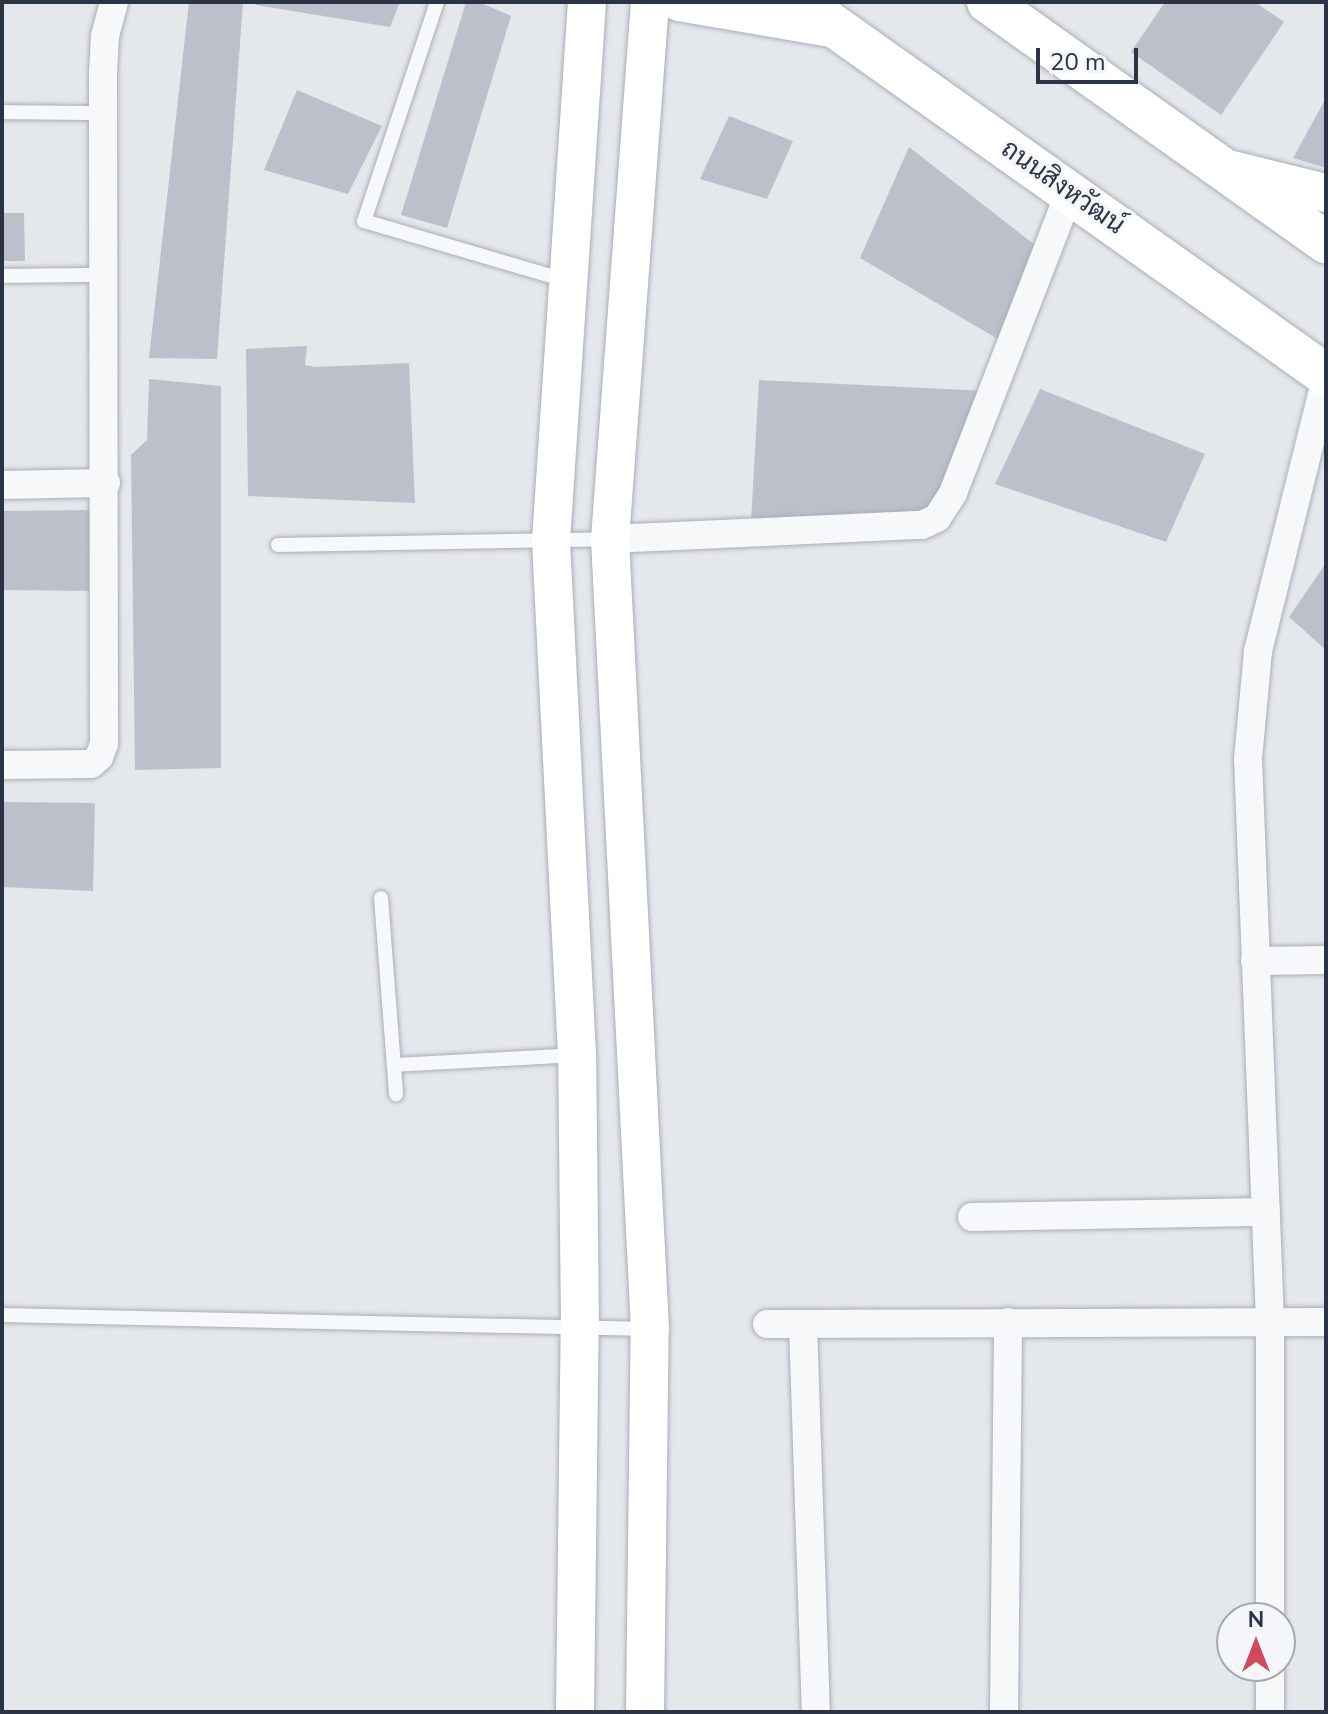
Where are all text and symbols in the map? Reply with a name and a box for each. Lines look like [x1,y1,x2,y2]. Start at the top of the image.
scale bar [1040,32,1142,82]
text: 20 m [1050,46,1106,78]
street label: ถนนสิงหวัฒน์ [995,133,1131,241]
north arrow [1216,1602,1296,1682]
text: N [1248,1605,1264,1635]

